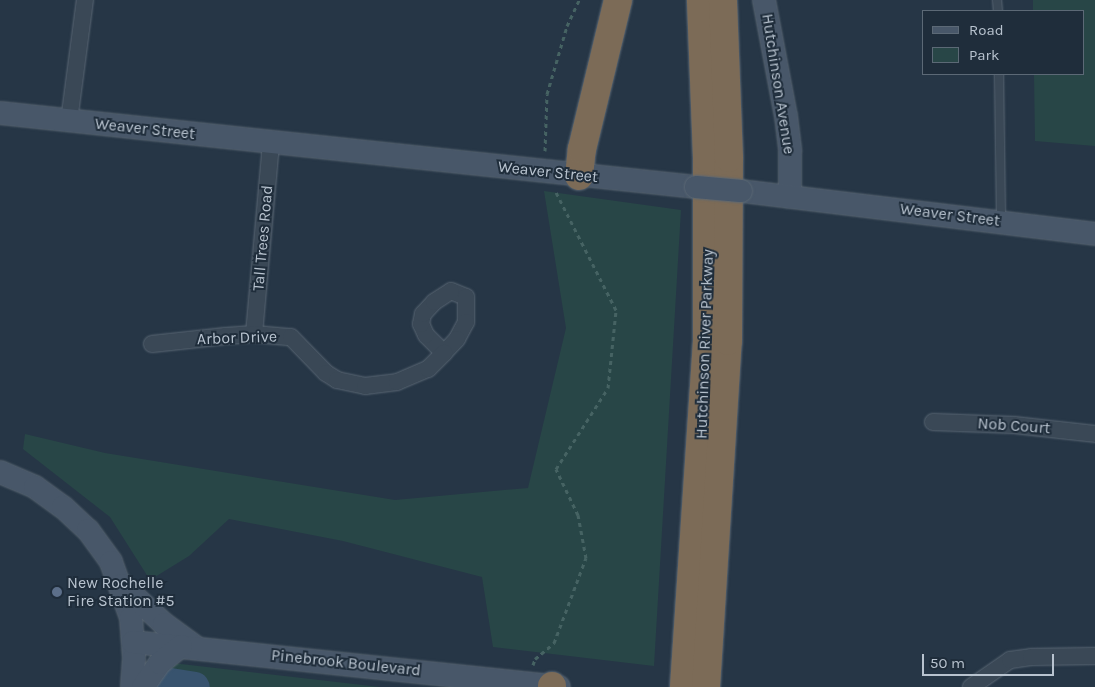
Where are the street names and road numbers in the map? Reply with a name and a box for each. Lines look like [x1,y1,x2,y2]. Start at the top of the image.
street label: Hutchinson Avenue [757,12,799,156]
street label: Weaver Street [94,114,196,144]
street label: Weaver Street [497,157,599,187]
street label: Tall Trees Road [249,184,277,292]
street label: Weaver Street [899,199,1001,231]
street label: Hutchinson River Parkway [692,249,718,439]
street label: Arbor Drive [197,327,277,349]
street label: Nob Court [977,414,1051,438]
street label: Pinebrook Boulevard [270,646,422,680]

